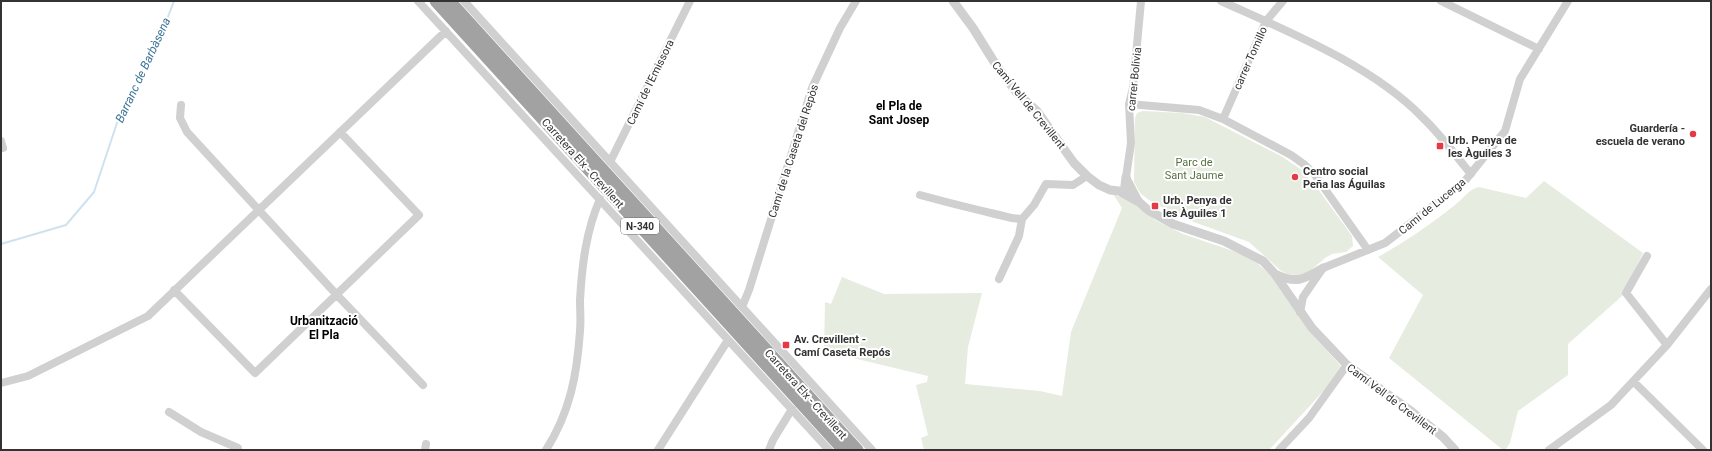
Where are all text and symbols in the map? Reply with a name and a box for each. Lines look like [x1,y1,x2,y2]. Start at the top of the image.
water label: Barranc de Barbàsena [113,15,173,125]
street label: carrer Tomillo [1231,25,1270,92]
street label: Camí de l'Emissora [624,37,677,127]
street label: carrer Bolivia [1125,47,1144,111]
street label: Camí Vell de Crevillent [989,59,1068,152]
street label: Camí de la Caseta del Repòs [766,82,821,220]
district label: el Pla de Sant Josep [869,99,929,127]
street label: Carretera Elx - Crevillent [539,116,627,211]
place label: Guardería - escuela de verano [1596,122,1685,148]
marker: Guardería - escuela de verano [1688,129,1698,139]
place label: Urb. Penya de les Àguiles 3 [1448,134,1517,160]
marker: Urb. Penya de les Àguiles 3 [1435,141,1445,151]
park label: Parc de Sant Jaume [1165,156,1223,182]
place label: Centro social Peña las Águilas [1303,165,1385,191]
marker: Centro social Peña las Águilas [1290,172,1300,182]
street label: Camí de Lucerga [1396,175,1468,237]
place label: Urb. Penya de les Àguiles 1 [1163,194,1232,220]
marker: Urb. Penya de les Àguiles 1 [1150,201,1160,211]
road number: N-340 [621,218,659,234]
district label: Urbanització El Pla [290,314,358,342]
place label: Av. Crevillent - Camí Caseta Repós [794,333,891,359]
marker: Av. Crevillent - Camí Caseta Repós [781,340,791,350]
street label: Carretera Elx - Crevillent [762,347,850,442]
street label: Camí Vell de Crevillent [1344,361,1439,438]

